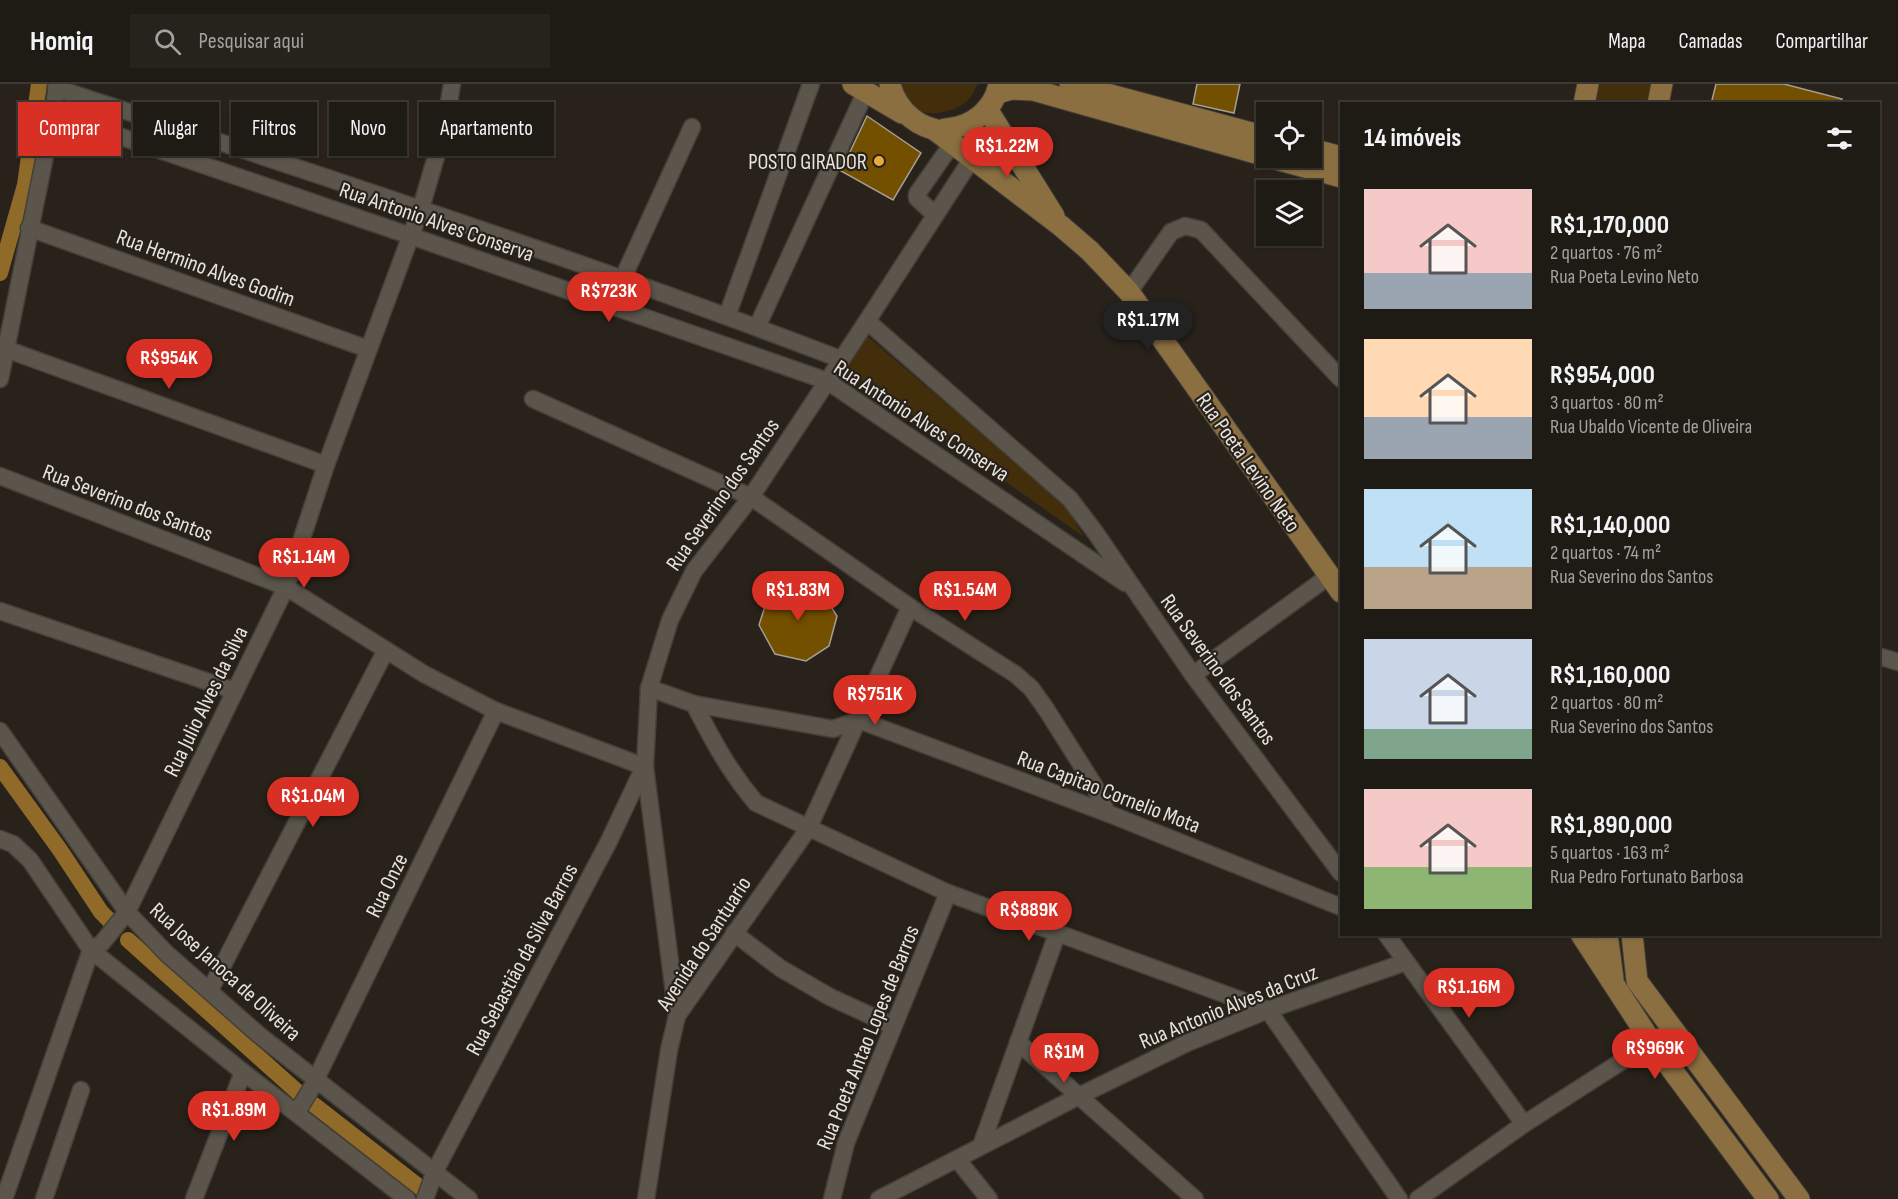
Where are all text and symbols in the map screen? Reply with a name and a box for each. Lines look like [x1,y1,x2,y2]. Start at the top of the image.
search box [130,14,550,68]
text: Homiq [30,25,94,58]
icon: search [151,25,184,58]
text: Pesquisar aqui [199,28,304,55]
text: Mapa [1608,29,1646,54]
text: Camadas [1679,29,1742,54]
text: Compartilhar [1775,29,1868,54]
chip: Comprar [18,102,121,156]
chip: Alugar [133,102,219,156]
chip: Filtros [231,102,317,156]
chip: Novo [329,102,407,156]
chip: Apartamento [419,102,554,156]
map controls [1256,102,1322,246]
button: locate [1256,102,1322,168]
icon: filters [1823,122,1856,155]
text: 14 imóveis [1364,123,1461,154]
pin: R$1.22M [952,127,1062,178]
text: R$1.22M [975,134,1039,158]
place label: POSTO GIRADOR [748,149,867,176]
marker: POSTO GIRADOR [872,154,886,168]
street label: Rua Antonio Alves Conserva [336,176,537,268]
button: layers [1256,180,1322,246]
text: R$1,170,000 [1550,210,1669,241]
icon: home [1412,213,1484,285]
street label: Rua Hermino Alves Godim [113,224,298,313]
text: 2 quartos · 76 m² [1550,241,1663,265]
text: Rua Poeta Levino Neto [1550,265,1699,289]
pin: R$723K [560,272,658,323]
text: R$723K [581,279,637,303]
pin: R$1.17M [1093,301,1203,352]
text: R$1.17M [1117,308,1179,332]
pin: R$954K [120,339,218,390]
text: R$954K [140,346,198,370]
street label: Rua Antonio Alves Conserva [828,354,1014,488]
text: R$954,000 [1550,360,1655,391]
icon: home [1412,363,1484,435]
street label: Rua Poeta Levino Neto [1190,388,1306,538]
text: 3 quartos · 80 m² [1550,391,1664,415]
street label: Rua Severino dos Santos [661,413,786,576]
text: Rua Ubaldo Vicente de Oliveira [1550,415,1752,439]
street label: Rua Severino dos Santos [39,459,216,548]
text: R$1,140,000 [1550,510,1670,541]
icon: home [1412,513,1484,585]
pin: R$1.14M [249,538,359,589]
text: 2 quartos · 74 m² [1550,541,1661,565]
text: R$1.14M [272,545,336,569]
text: Rua Severino dos Santos [1550,565,1713,589]
pin: R$1.83M [743,571,853,622]
pin: R$1.54M [910,571,1020,622]
text: R$1.83M [766,578,830,602]
text: R$1.54M [933,578,997,602]
street label: Rua Severino dos Santos [1154,589,1282,751]
street label: Rua Julio Alves da Silva [158,622,254,781]
text: R$1,160,000 [1550,660,1670,691]
icon: home [1412,663,1484,735]
pin: R$751K [826,675,924,726]
text: R$751K [847,682,903,706]
text: 2 quartos · 80 m² [1550,691,1663,715]
text: Rua Severino dos Santos [1550,715,1713,739]
street label: Rua Capitao Cornelio Mota [1013,745,1204,840]
pin: R$1.04M [258,777,368,828]
text: R$1.04M [281,784,345,808]
text: R$1,890,000 [1550,810,1673,841]
icon: home [1412,813,1484,885]
text: 5 quartos · 163 m² [1550,841,1670,865]
street label: Rua Onze [360,849,414,922]
street label: Rua Sebastião da Silva Barros [460,859,584,1060]
text: Rua Pedro Fortunato Barbosa [1550,865,1744,889]
street label: Avenida do Santuario [650,872,758,1017]
pin: R$889K [980,891,1078,942]
street label: Rua Jose Janoca de Oliveira [144,897,306,1047]
text: R$889K [1000,898,1058,922]
street label: Rua Poeta Antao Lopes de Barros [811,921,926,1154]
street label: Rua Antonio Alves da Cruz [1135,959,1322,1056]
pin: R$1.16M [1414,968,1524,1019]
text: R$1.16M [1438,975,1500,999]
pin: R$969K [1606,1029,1704,1080]
pin: R$1M [1028,1033,1100,1084]
text: R$969K [1626,1036,1684,1060]
text: R$1M [1044,1040,1084,1064]
pin: R$1.89M [179,1091,289,1142]
text: R$1.89M [202,1098,266,1122]

